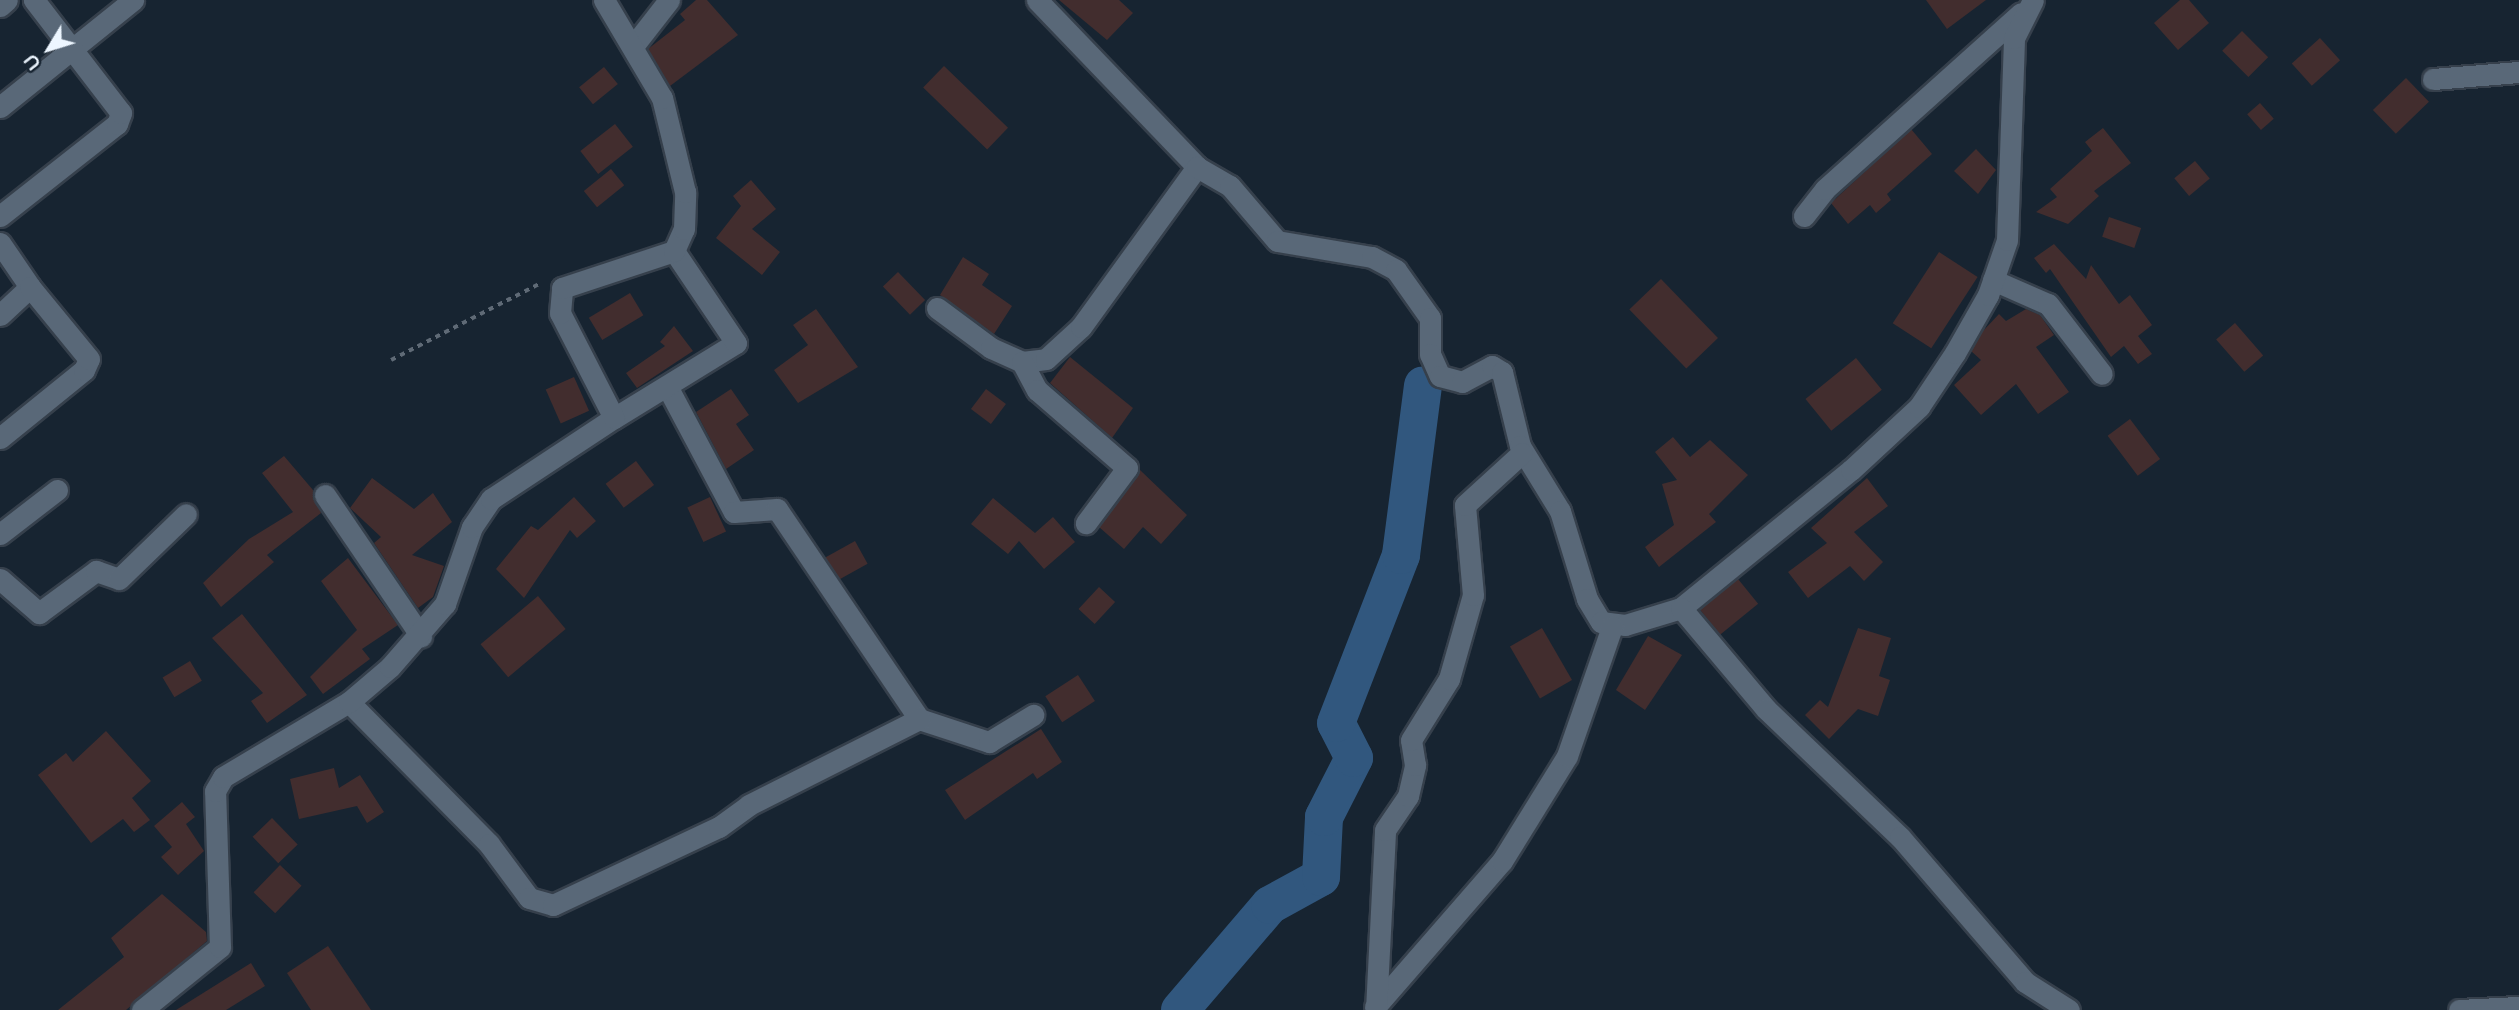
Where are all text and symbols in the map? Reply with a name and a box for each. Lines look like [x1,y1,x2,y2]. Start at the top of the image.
north arrow [14,14,84,84]
text: U [19,49,46,74]

